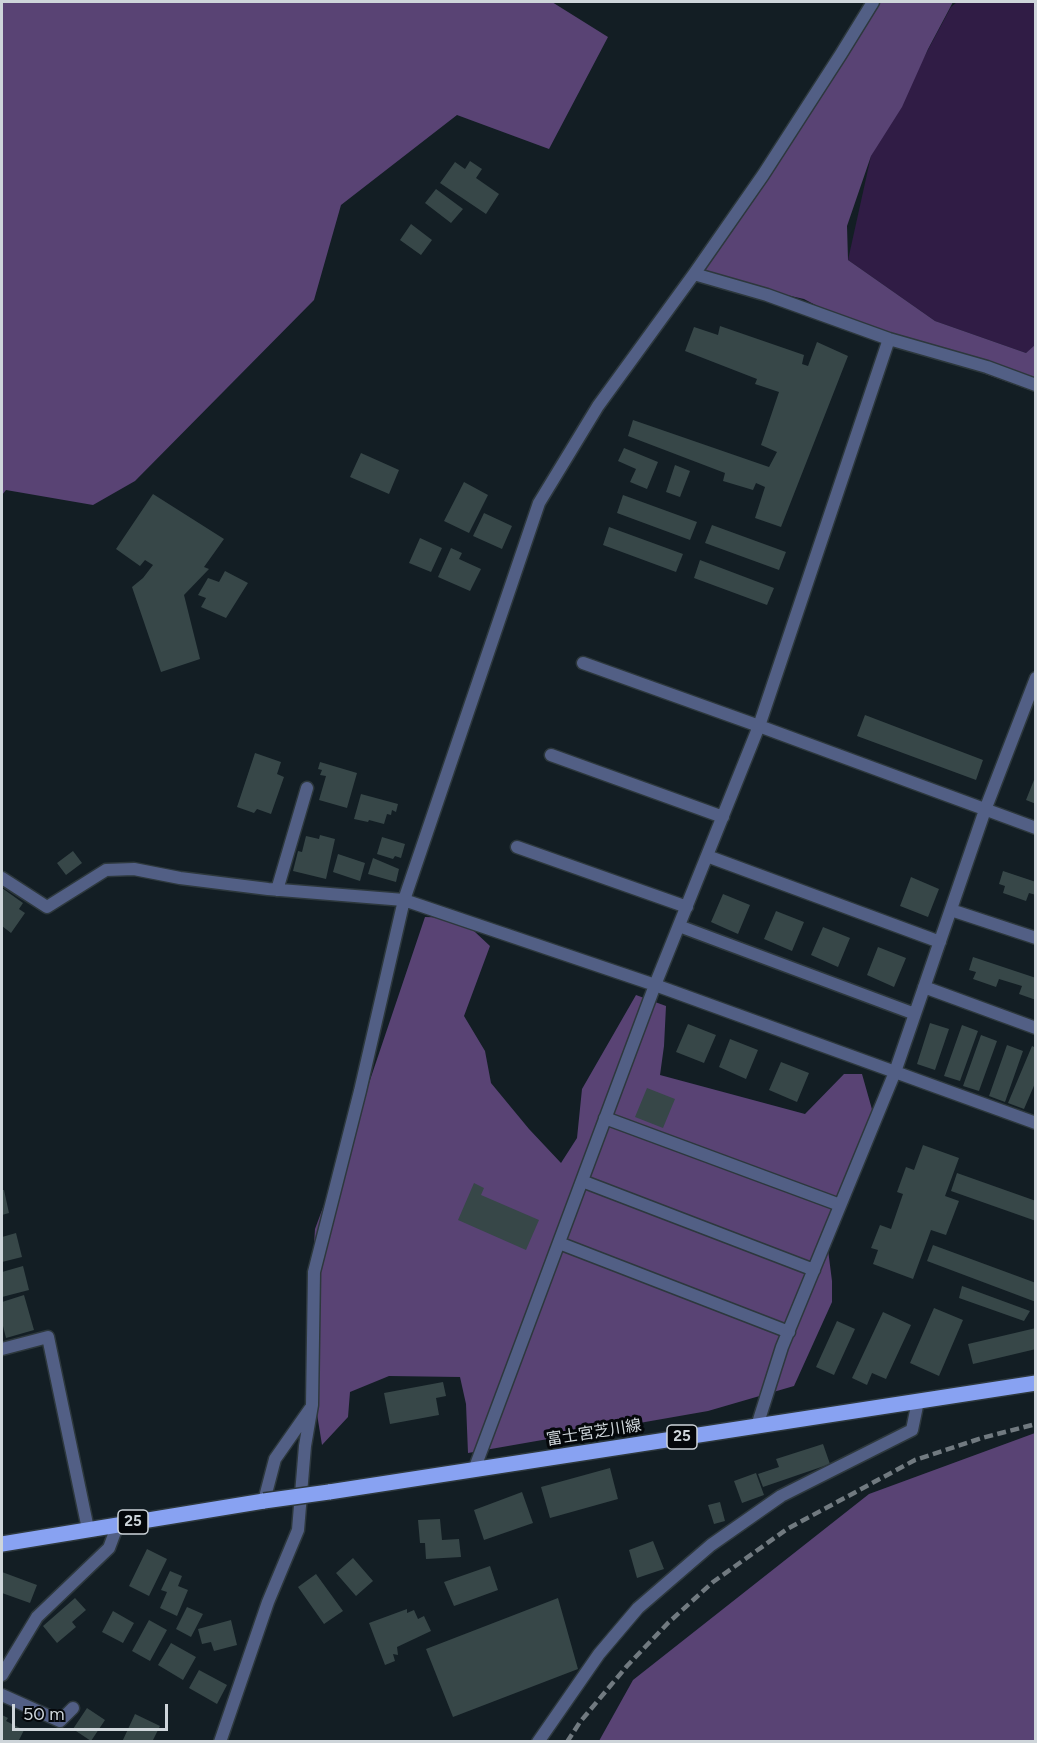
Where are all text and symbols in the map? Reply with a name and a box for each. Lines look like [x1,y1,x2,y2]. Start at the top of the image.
street label: 富士宮芝川線 [545,1416,643,1450]
road number: 25 [667,1425,697,1449]
road number: 25 [118,1510,148,1534]
scale bar [15,1692,171,1730]
text: 50 m [23,1703,65,1725]

